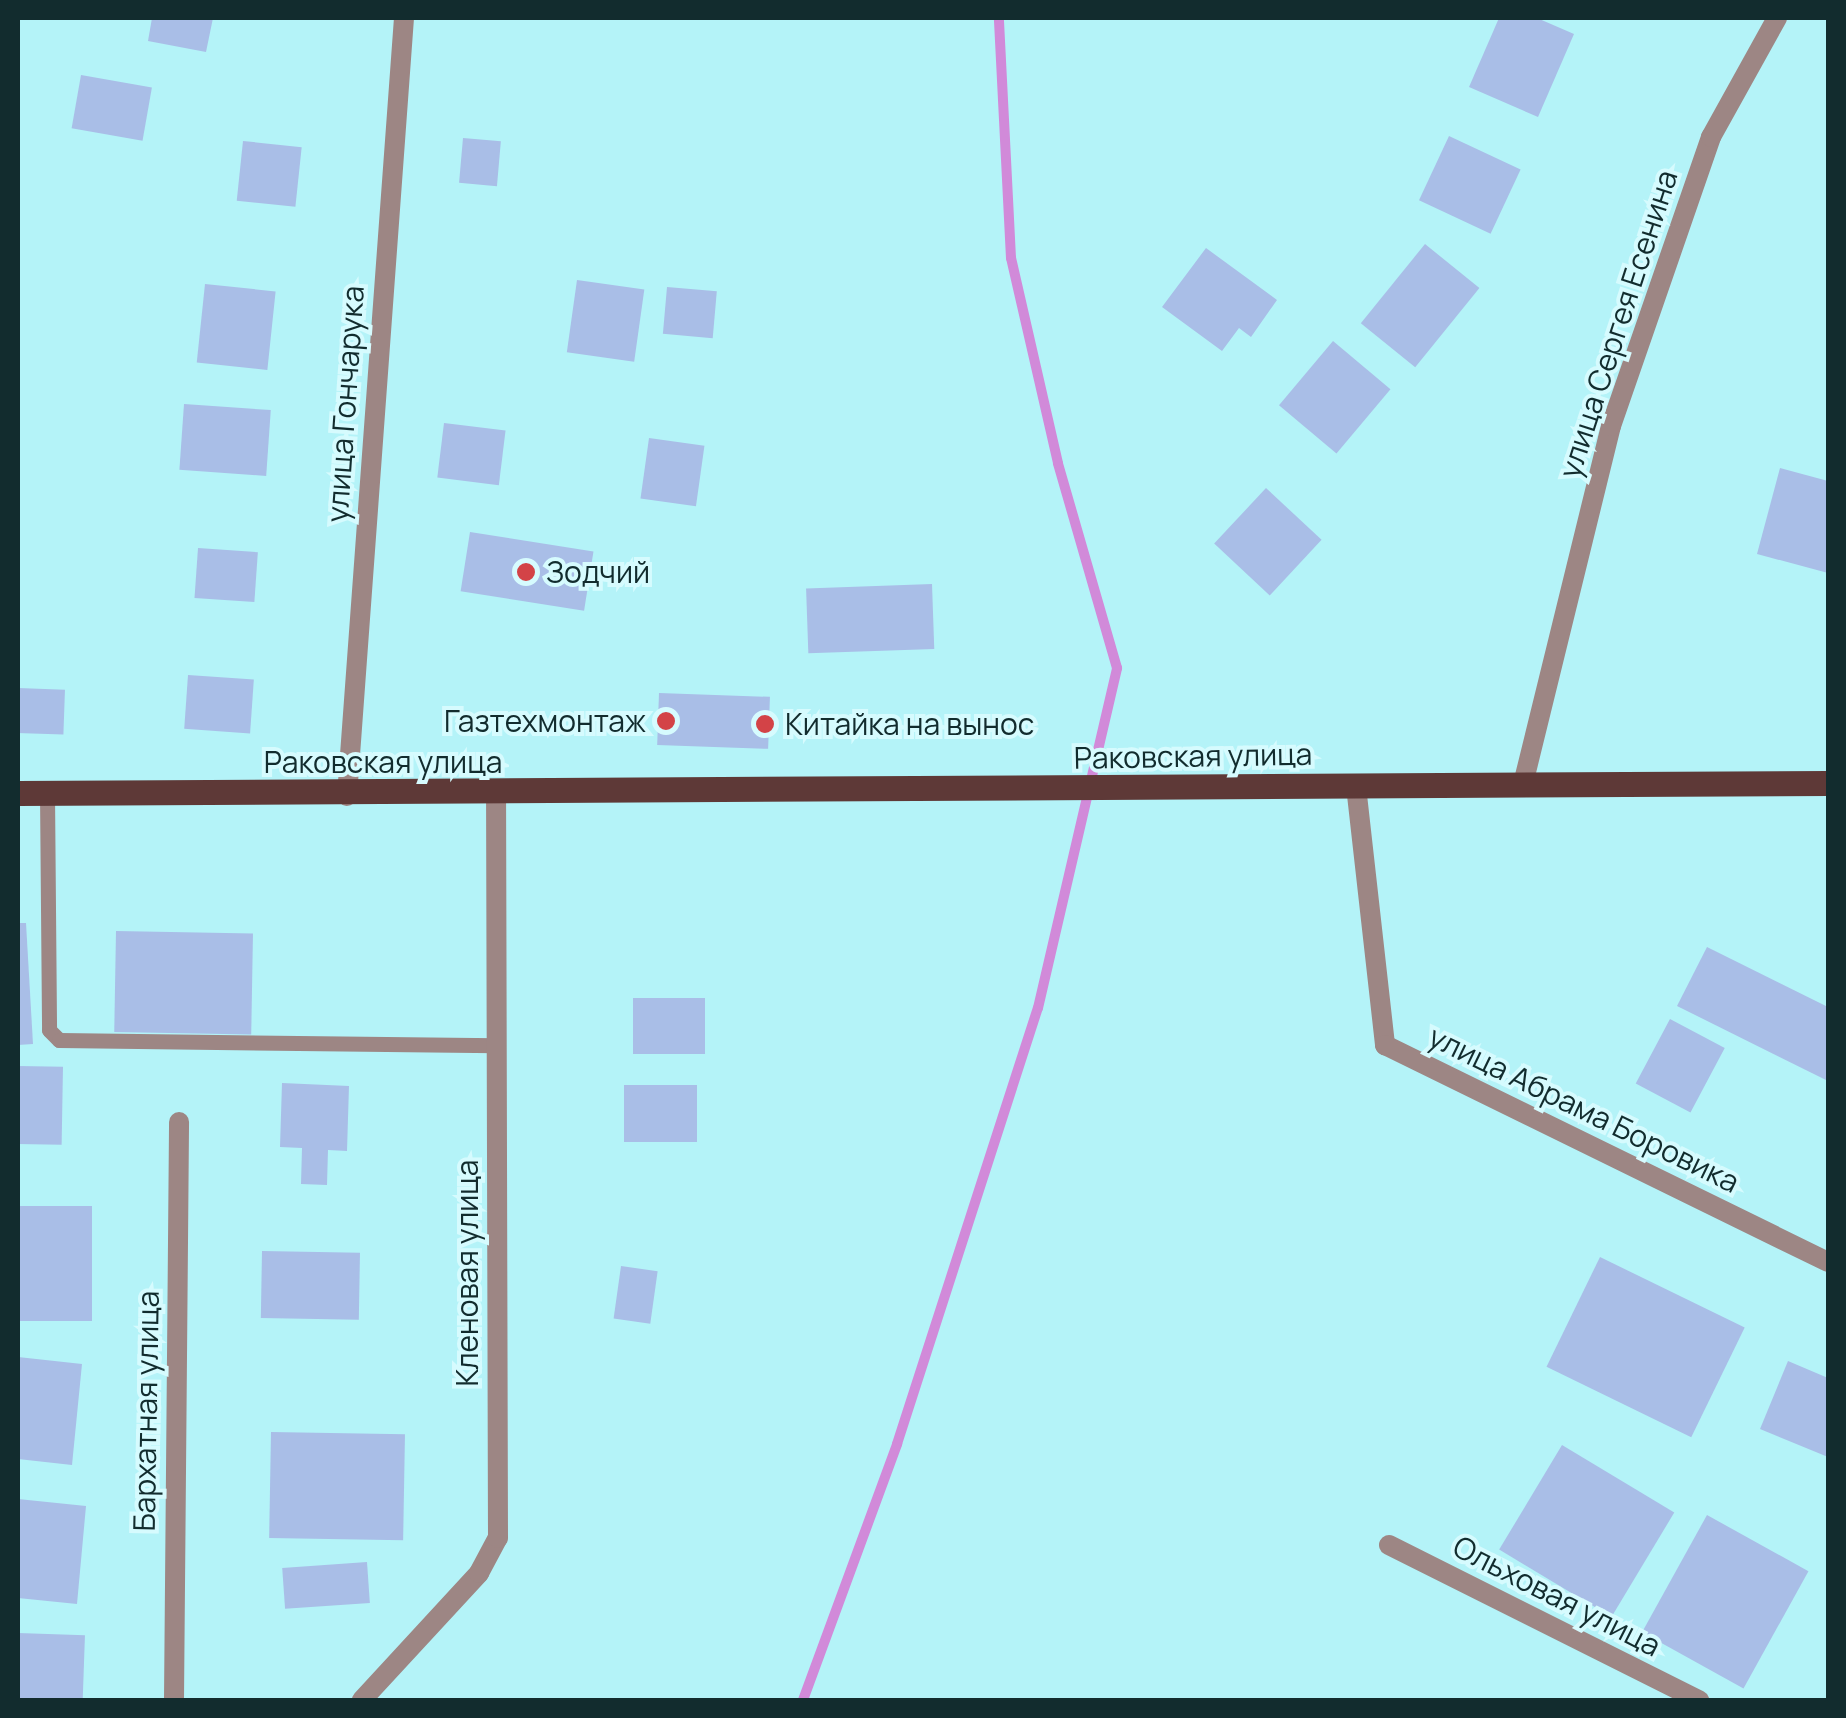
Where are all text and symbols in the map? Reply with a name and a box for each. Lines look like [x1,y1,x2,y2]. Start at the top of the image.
street label: улица Сергея Есенина [1551,165,1685,483]
street label: улица Гончарука [319,284,371,524]
place label: Зодчий [546,554,650,590]
marker: Зодчий [515,561,537,583]
place label: Газтехмонтаж [444,703,646,739]
place label: Китайка на вынос [785,706,1034,742]
marker: Газтехмонтаж [655,710,677,732]
marker: Китайка на вынос [754,713,776,735]
street label: Раковская улица [1073,736,1313,776]
street label: Раковская улица [264,744,502,780]
street label: улица Абрама Боровика [1423,1018,1745,1200]
street label: Кленовая улица [449,1160,485,1386]
street label: Бархатная улица [126,1290,166,1532]
street label: Ольховая улица [1447,1528,1667,1664]

